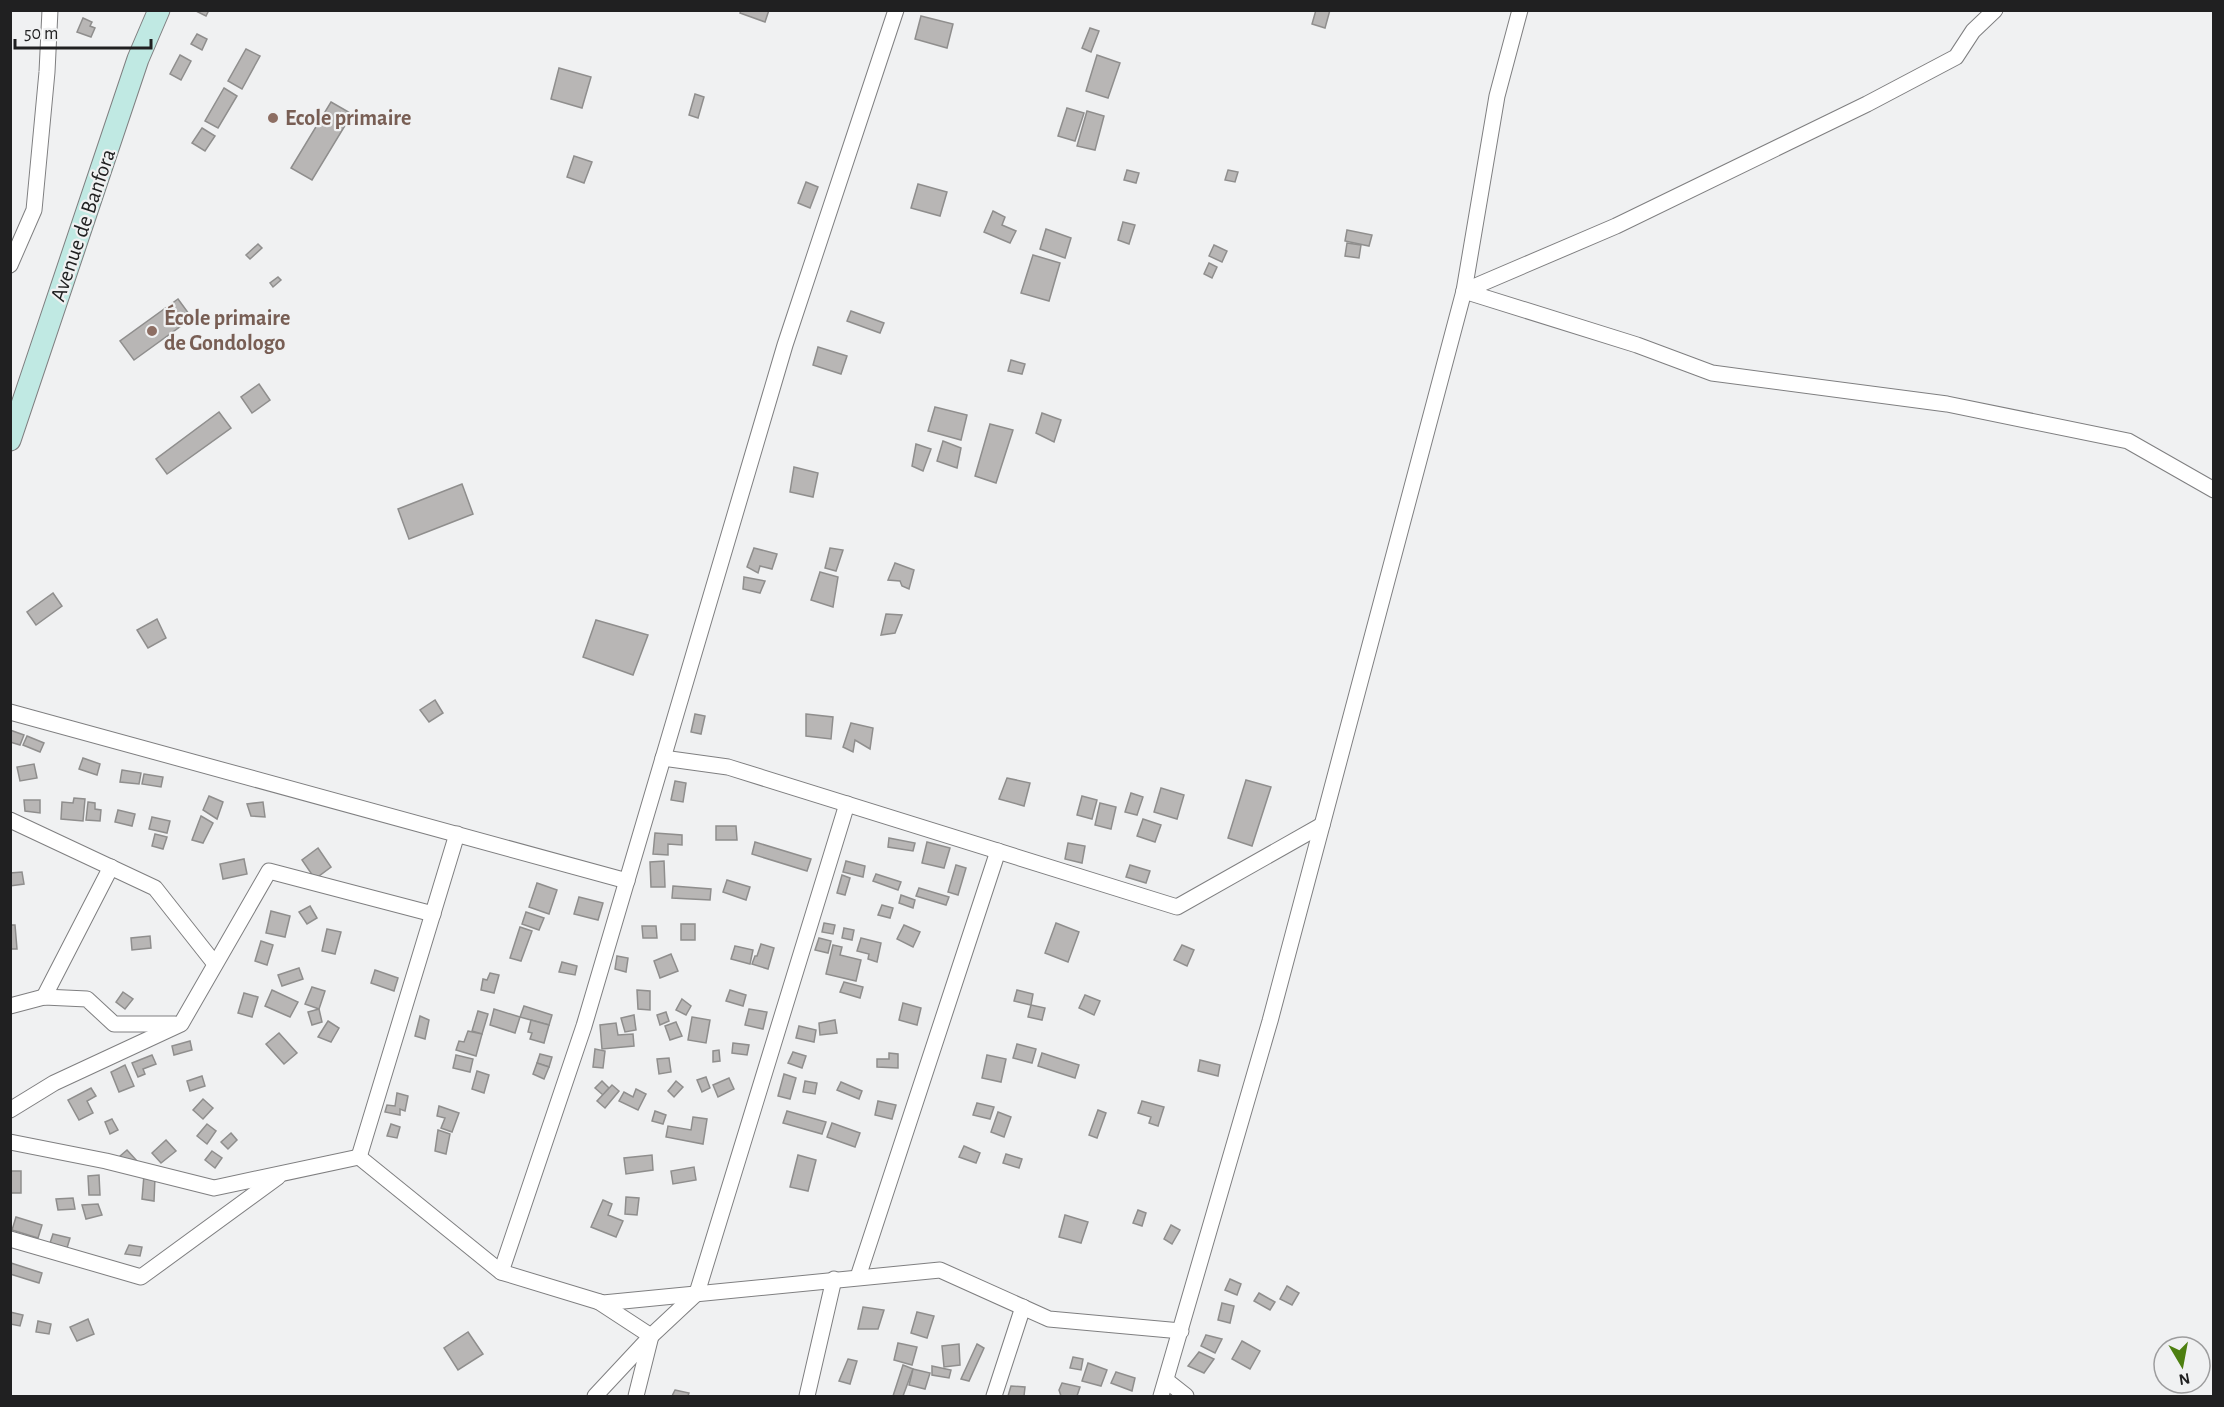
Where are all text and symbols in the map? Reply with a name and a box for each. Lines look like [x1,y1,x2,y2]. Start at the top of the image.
scale bar [15,12,152,50]
text: 50 m [24,25,58,43]
place label: Ecole primaire [285,107,411,129]
marker: Ecole primaire [266,111,280,125]
street label: Avenue de Banfora [47,146,119,304]
place label: École primaire de Gondologo [164,304,290,354]
marker: École primaire de Gondologo [145,324,159,338]
north arrow [2152,1335,2212,1395]
text: N [2178,1370,2191,1388]

